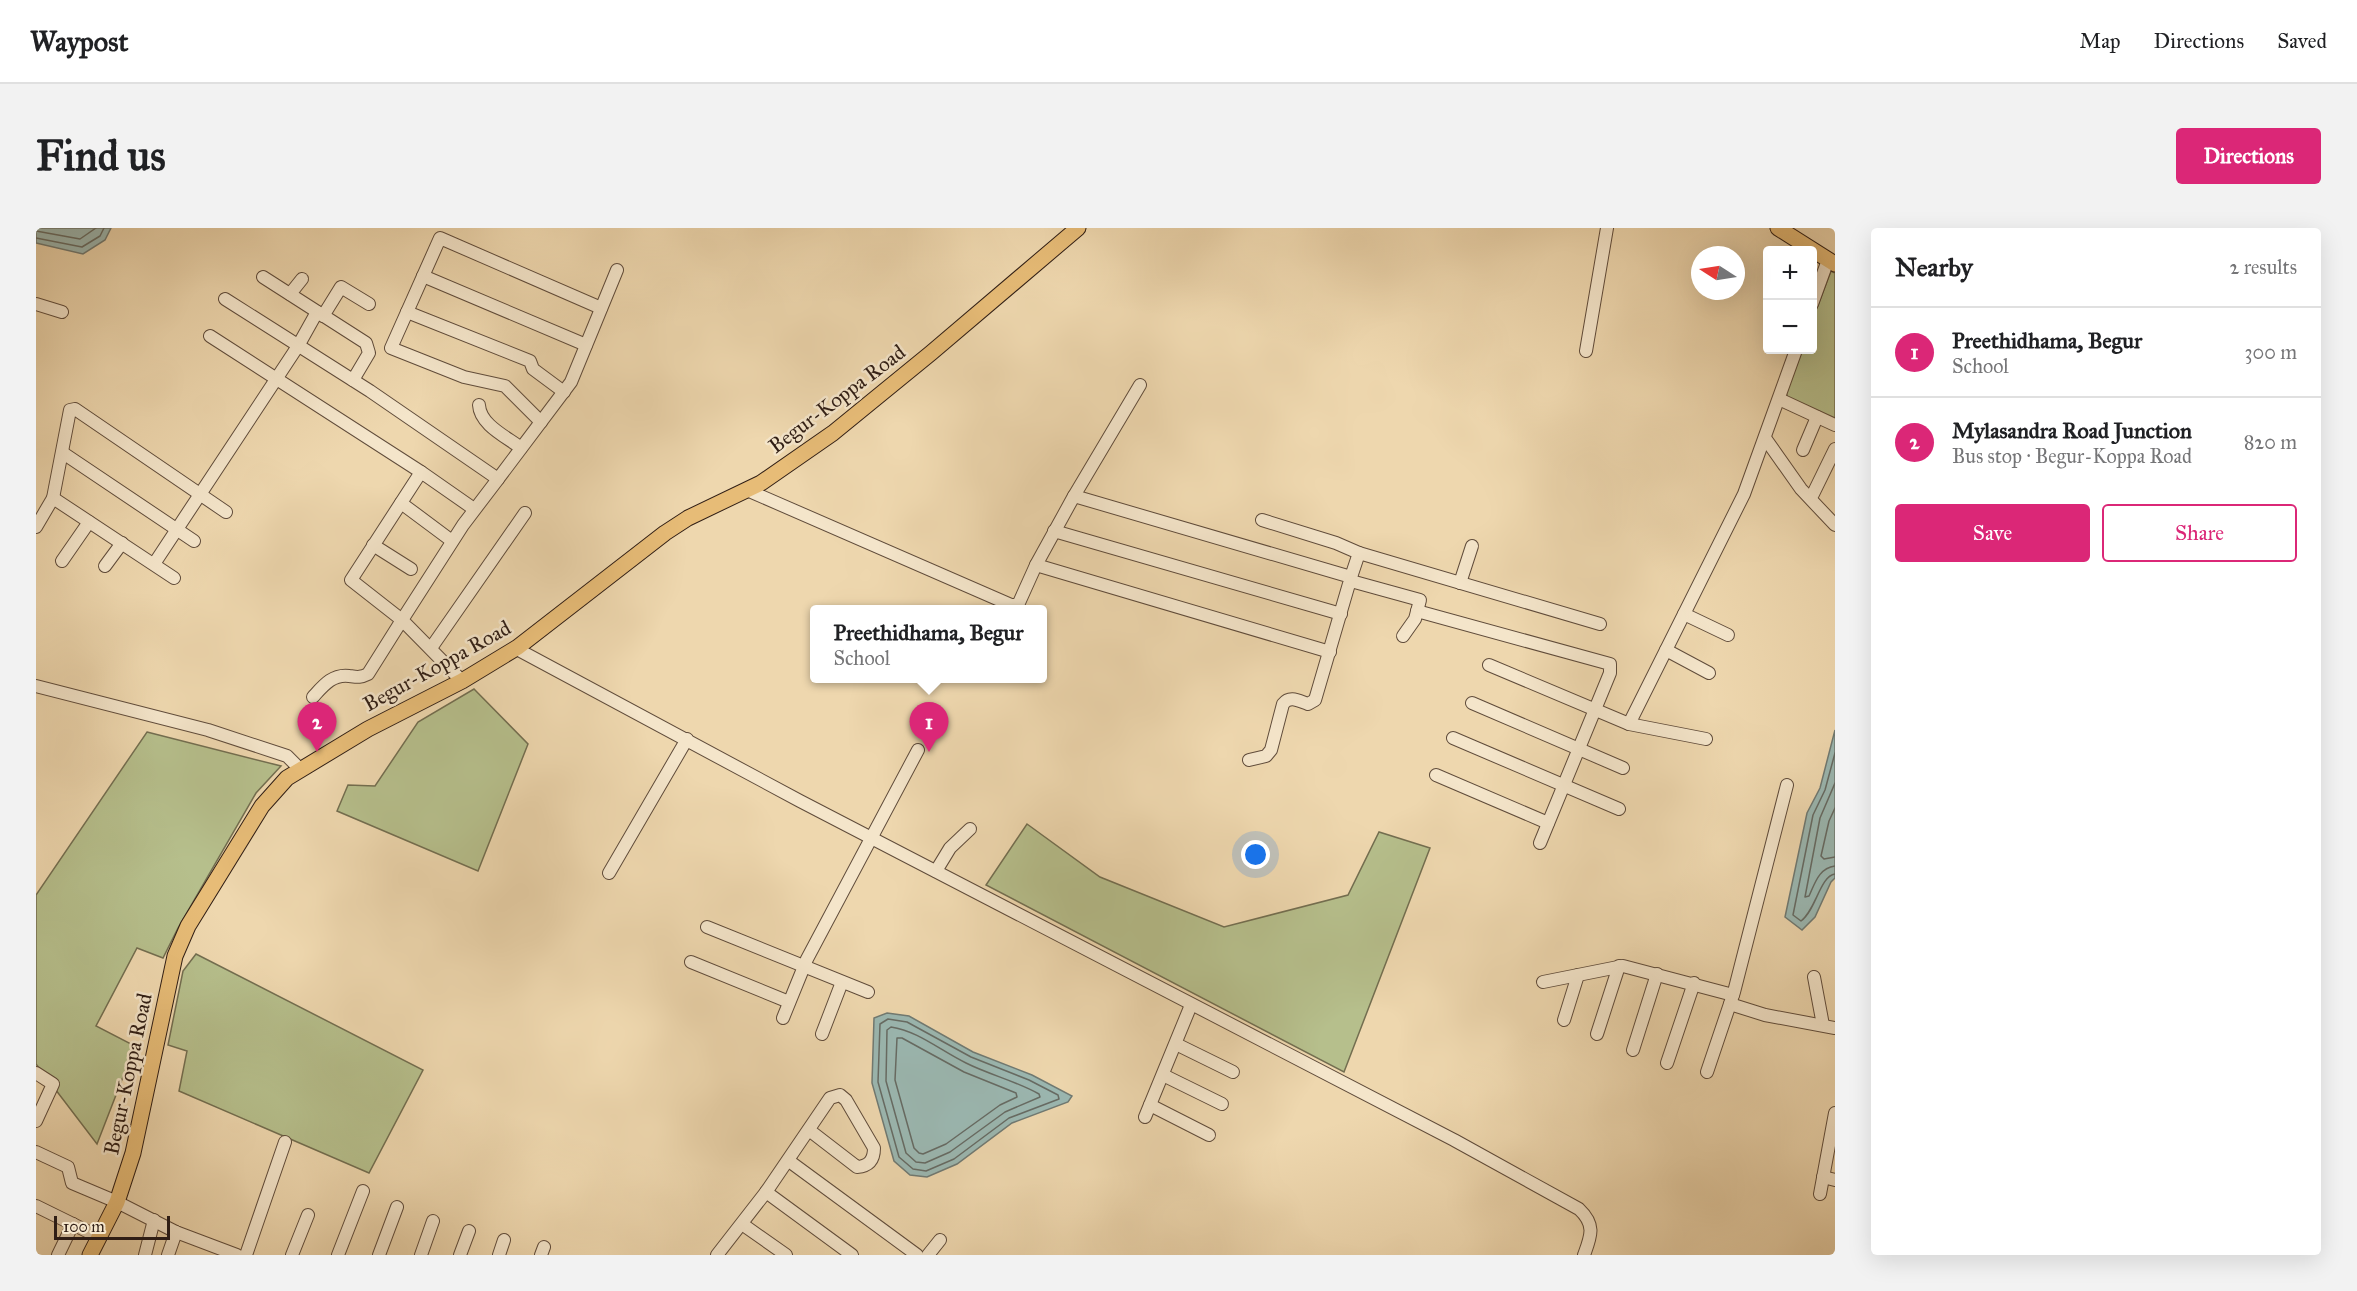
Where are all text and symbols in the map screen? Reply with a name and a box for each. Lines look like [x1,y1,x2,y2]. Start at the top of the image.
text: Waypost [30,24,128,59]
text: Map [2080,28,2121,54]
text: Directions [2154,28,2244,54]
text: Saved [2277,28,2327,54]
button: Directions [2176,128,2321,184]
text: Find us [36,130,166,182]
north arrow [1691,246,1745,300]
map controls [1763,246,1817,354]
button: + [1763,246,1817,300]
text: Nearby [1895,251,1973,283]
text: 2 results [2229,255,2297,279]
button: − [1763,300,1817,354]
text: Preethidhama, Begur [1952,327,2142,354]
street label: Begur-Koppa Road [763,339,911,459]
text: 1 [1911,340,1918,364]
text: 300 m [2245,340,2297,364]
text: School [1952,354,2009,378]
text: Mylasandra Road Junction [1952,417,2192,444]
text: 2 [1910,430,1919,454]
text: 820 m [2244,430,2297,454]
text: Bus stop · Begur-Koppa Road [1952,444,2192,468]
button: Save [1895,504,2090,562]
button: Share [2102,504,2297,562]
popup [810,605,1047,683]
street label: Begur-Koppa Road [359,614,516,717]
text: Preethidhama, Begur [833,619,1024,646]
text: School [833,646,890,670]
pin: 2 [298,702,336,752]
pin: 1 [910,702,948,752]
your location [1241,840,1270,869]
street label: Begur-Koppa Road [98,990,158,1157]
scale bar [54,1213,170,1240]
text: 100 m [63,1217,105,1236]

